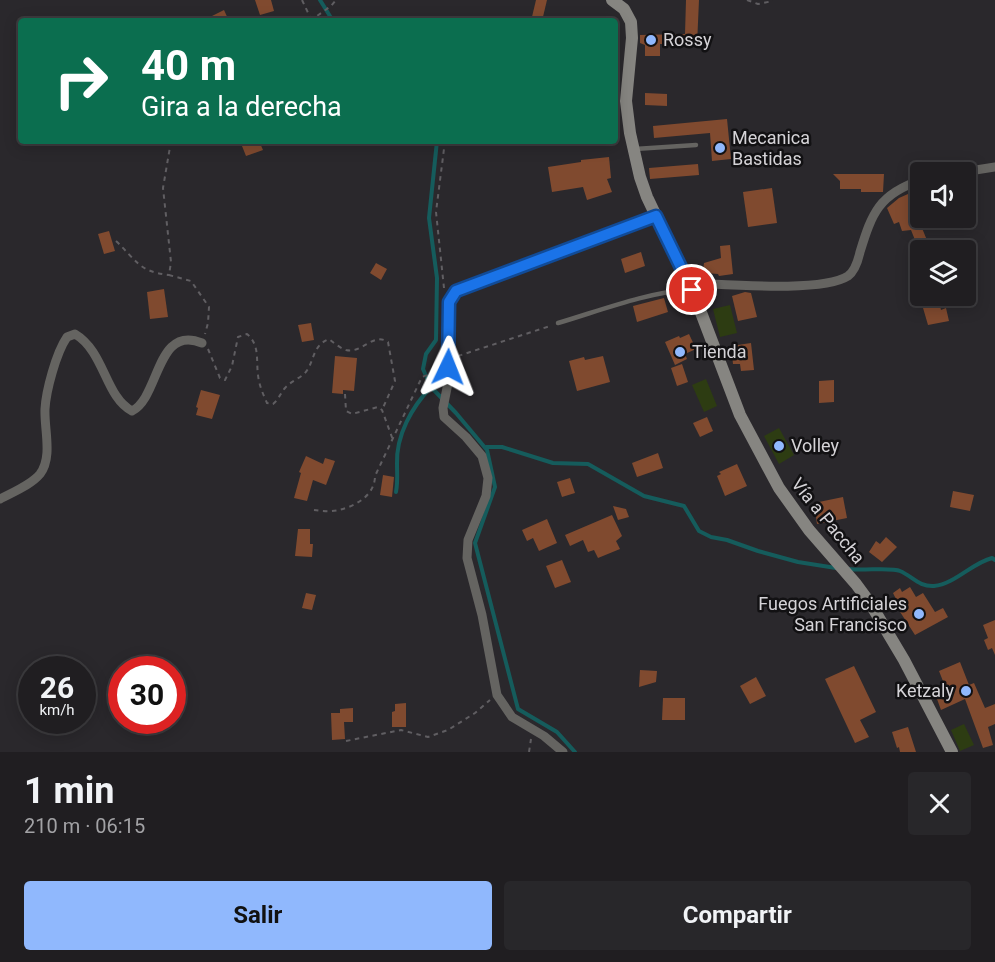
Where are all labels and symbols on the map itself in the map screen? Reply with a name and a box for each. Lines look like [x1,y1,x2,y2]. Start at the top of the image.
place label: Rossy [663,29,712,50]
marker: Rossy [644,33,658,47]
place label: Mecanica Bastidas [732,127,810,169]
marker: Mecanica Bastidas [713,141,727,155]
pin [666,264,717,315]
position arrow [416,335,480,399]
place label: Tienda [692,341,747,362]
marker: Tienda [673,345,687,359]
place label: Volley [791,435,840,456]
marker: Volley [772,439,786,453]
street label: Vía a Paccha [787,474,869,568]
place label: Fuegos Artificiales San Francisco [758,593,907,635]
marker: Fuegos Artificiales San Francisco [912,607,926,621]
speed limit sign: 30 [108,656,186,734]
place label: Ketzaly [896,680,954,701]
marker: Ketzaly [959,684,973,698]

